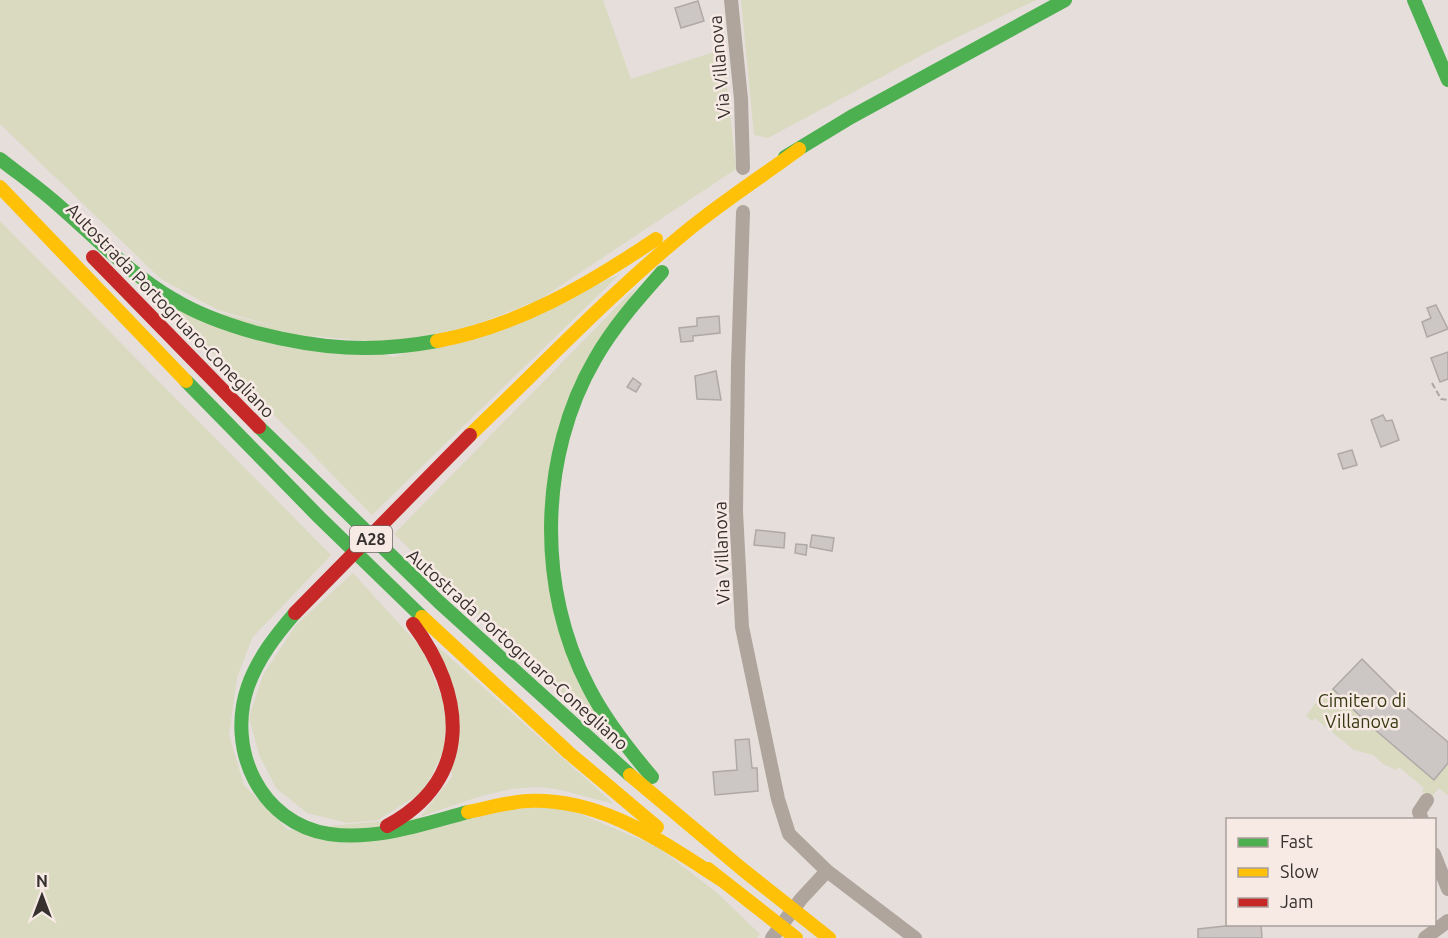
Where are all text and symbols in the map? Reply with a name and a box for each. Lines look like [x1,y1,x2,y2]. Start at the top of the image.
street label: Via Villanova [705,14,733,120]
street label: Autostrada Portogruaro-Conegliano [63,199,279,421]
street label: Via Villanova [709,501,733,605]
road number: A28 [350,526,392,552]
street label: Autostrada Portogruaro-Conegliano [403,544,633,754]
park label: Cimitero di Villanova [1318,690,1406,731]
legend [1226,818,1436,926]
text: Fast [1280,831,1313,851]
text: Slow [1280,861,1319,881]
north arrow [12,866,72,926]
text: N [36,872,48,890]
text: Jam [1280,891,1314,911]

